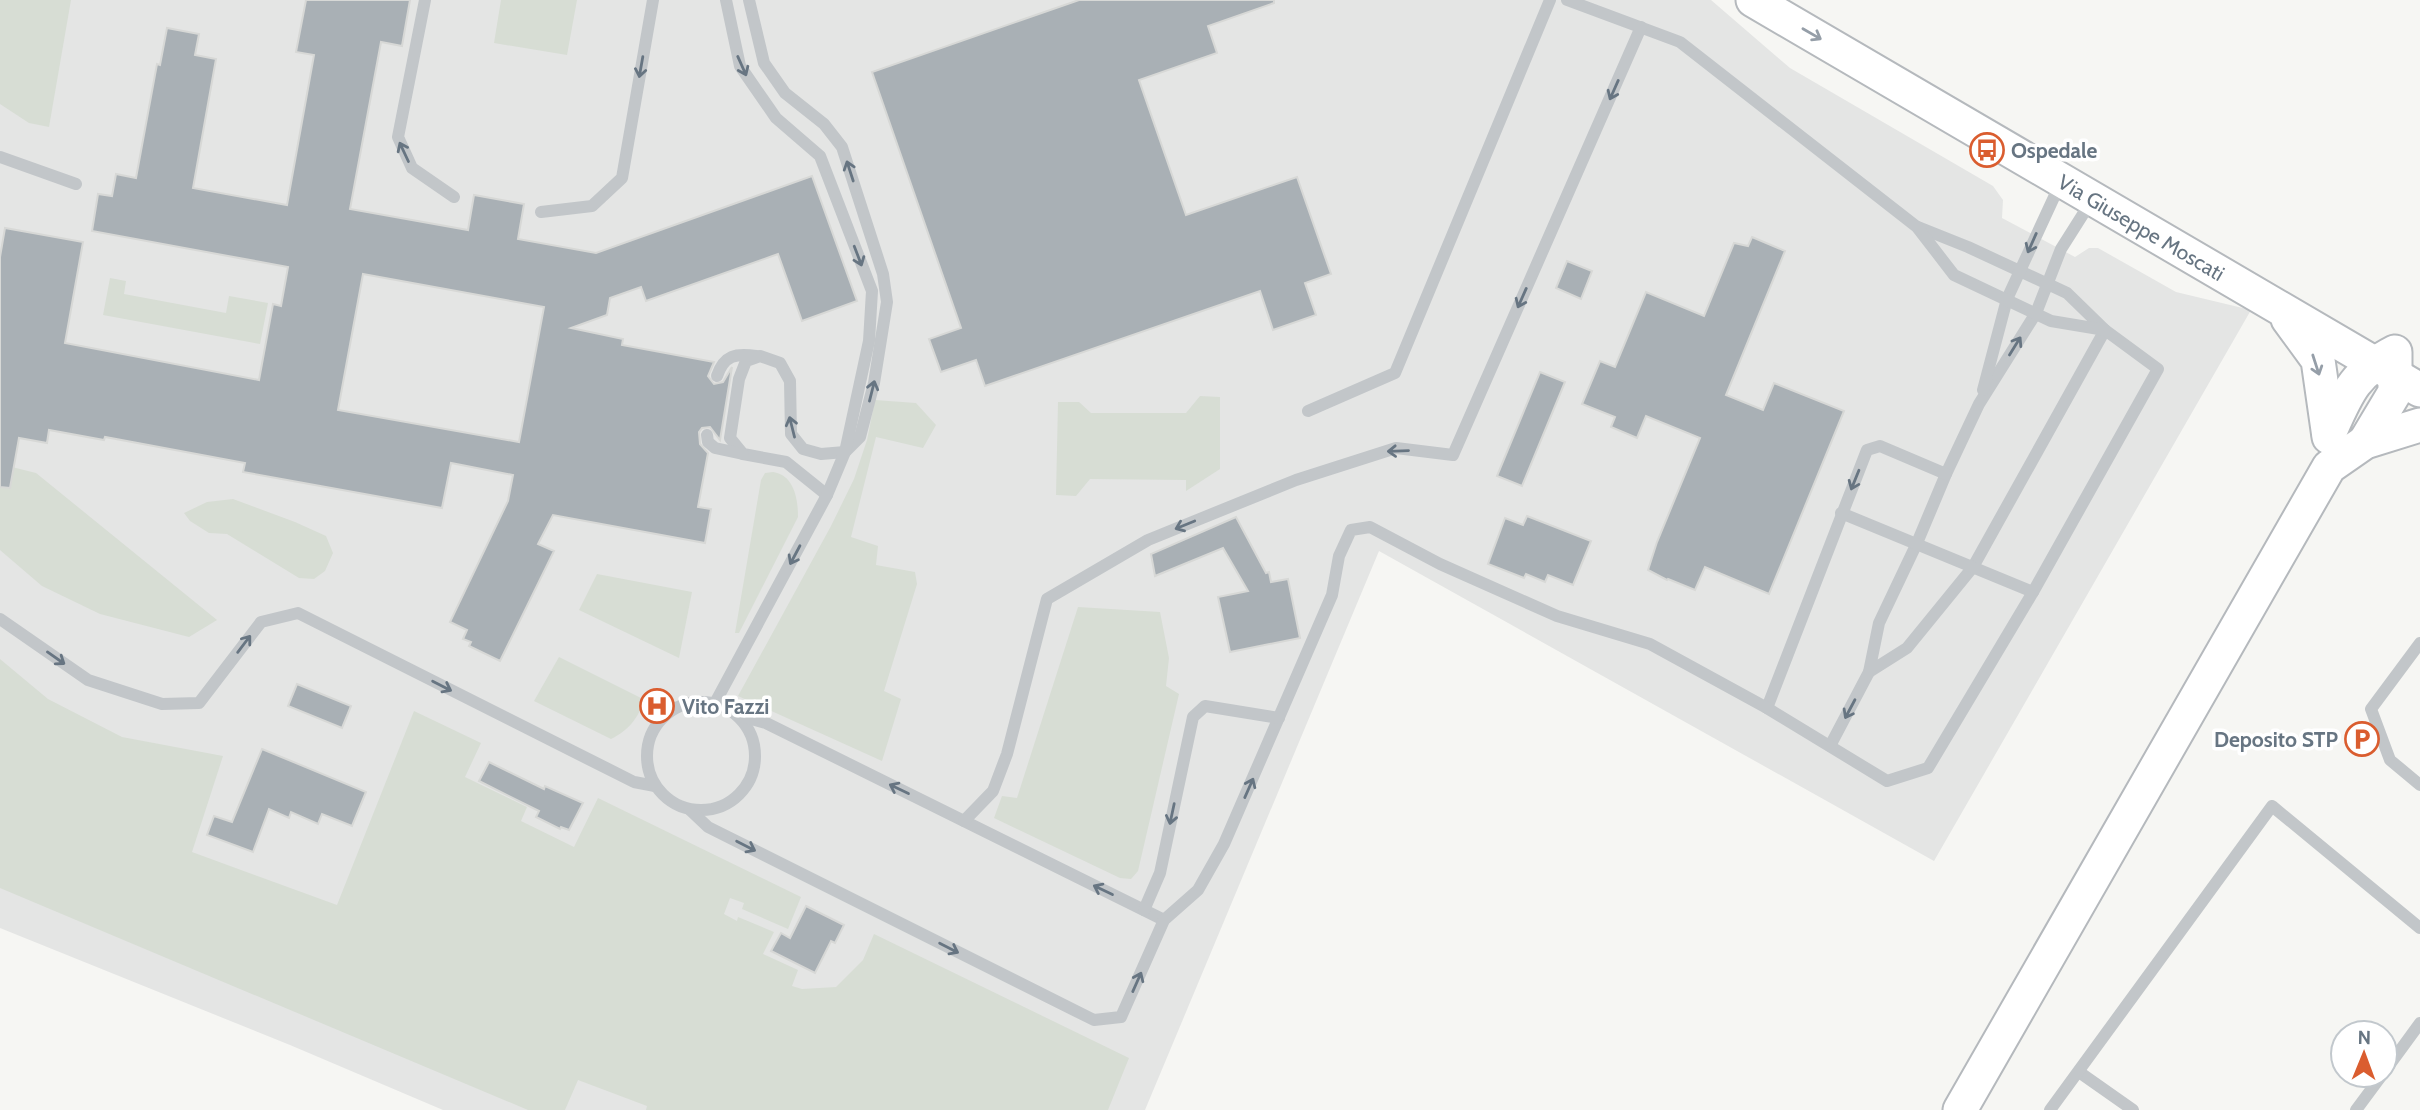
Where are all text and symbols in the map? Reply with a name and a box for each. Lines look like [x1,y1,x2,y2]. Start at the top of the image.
one-way arrow [1801,27,1821,41]
one-way arrow [634,55,648,78]
one-way arrow [736,55,749,76]
one-way arrow [1607,78,1620,100]
bus stop icon: Ospedale [1968,131,2006,169]
place label: Ospedale [2011,138,2097,163]
one-way arrow [397,142,411,163]
one-way arrow [843,160,855,182]
street label: Via Giuseppe Moscati [2054,169,2229,286]
one-way arrow [2025,232,2038,253]
one-way arrow [853,245,866,266]
one-way arrow [1515,287,1528,308]
one-way arrow [2008,337,2023,356]
one-way arrow [2311,353,2324,375]
one-way arrow [866,381,879,403]
one-way arrow [785,417,798,439]
one-way arrow [1387,444,1410,457]
one-way arrow [1847,468,1860,490]
one-way arrow [1174,520,1196,533]
one-way arrow [788,544,801,565]
one-way arrow [236,635,251,654]
one-way arrow [46,651,65,665]
one-way arrow [431,679,452,693]
hospital icon: Vito Fazzi [638,687,676,725]
place label: Vito Fazzi [682,694,769,719]
one-way arrow [1842,699,1856,719]
parking icon: Deposito STP [2343,720,2381,758]
place label: Deposito STP [2214,727,2338,752]
one-way arrow [1243,778,1256,799]
one-way arrow [889,781,910,795]
one-way arrow [1165,802,1179,825]
one-way arrow [735,840,756,853]
one-way arrow [1093,882,1114,896]
one-way arrow [938,941,959,955]
one-way arrow [1131,972,1144,994]
north arrow [2329,1019,2399,1089]
text: N [2357,1026,2371,1049]

